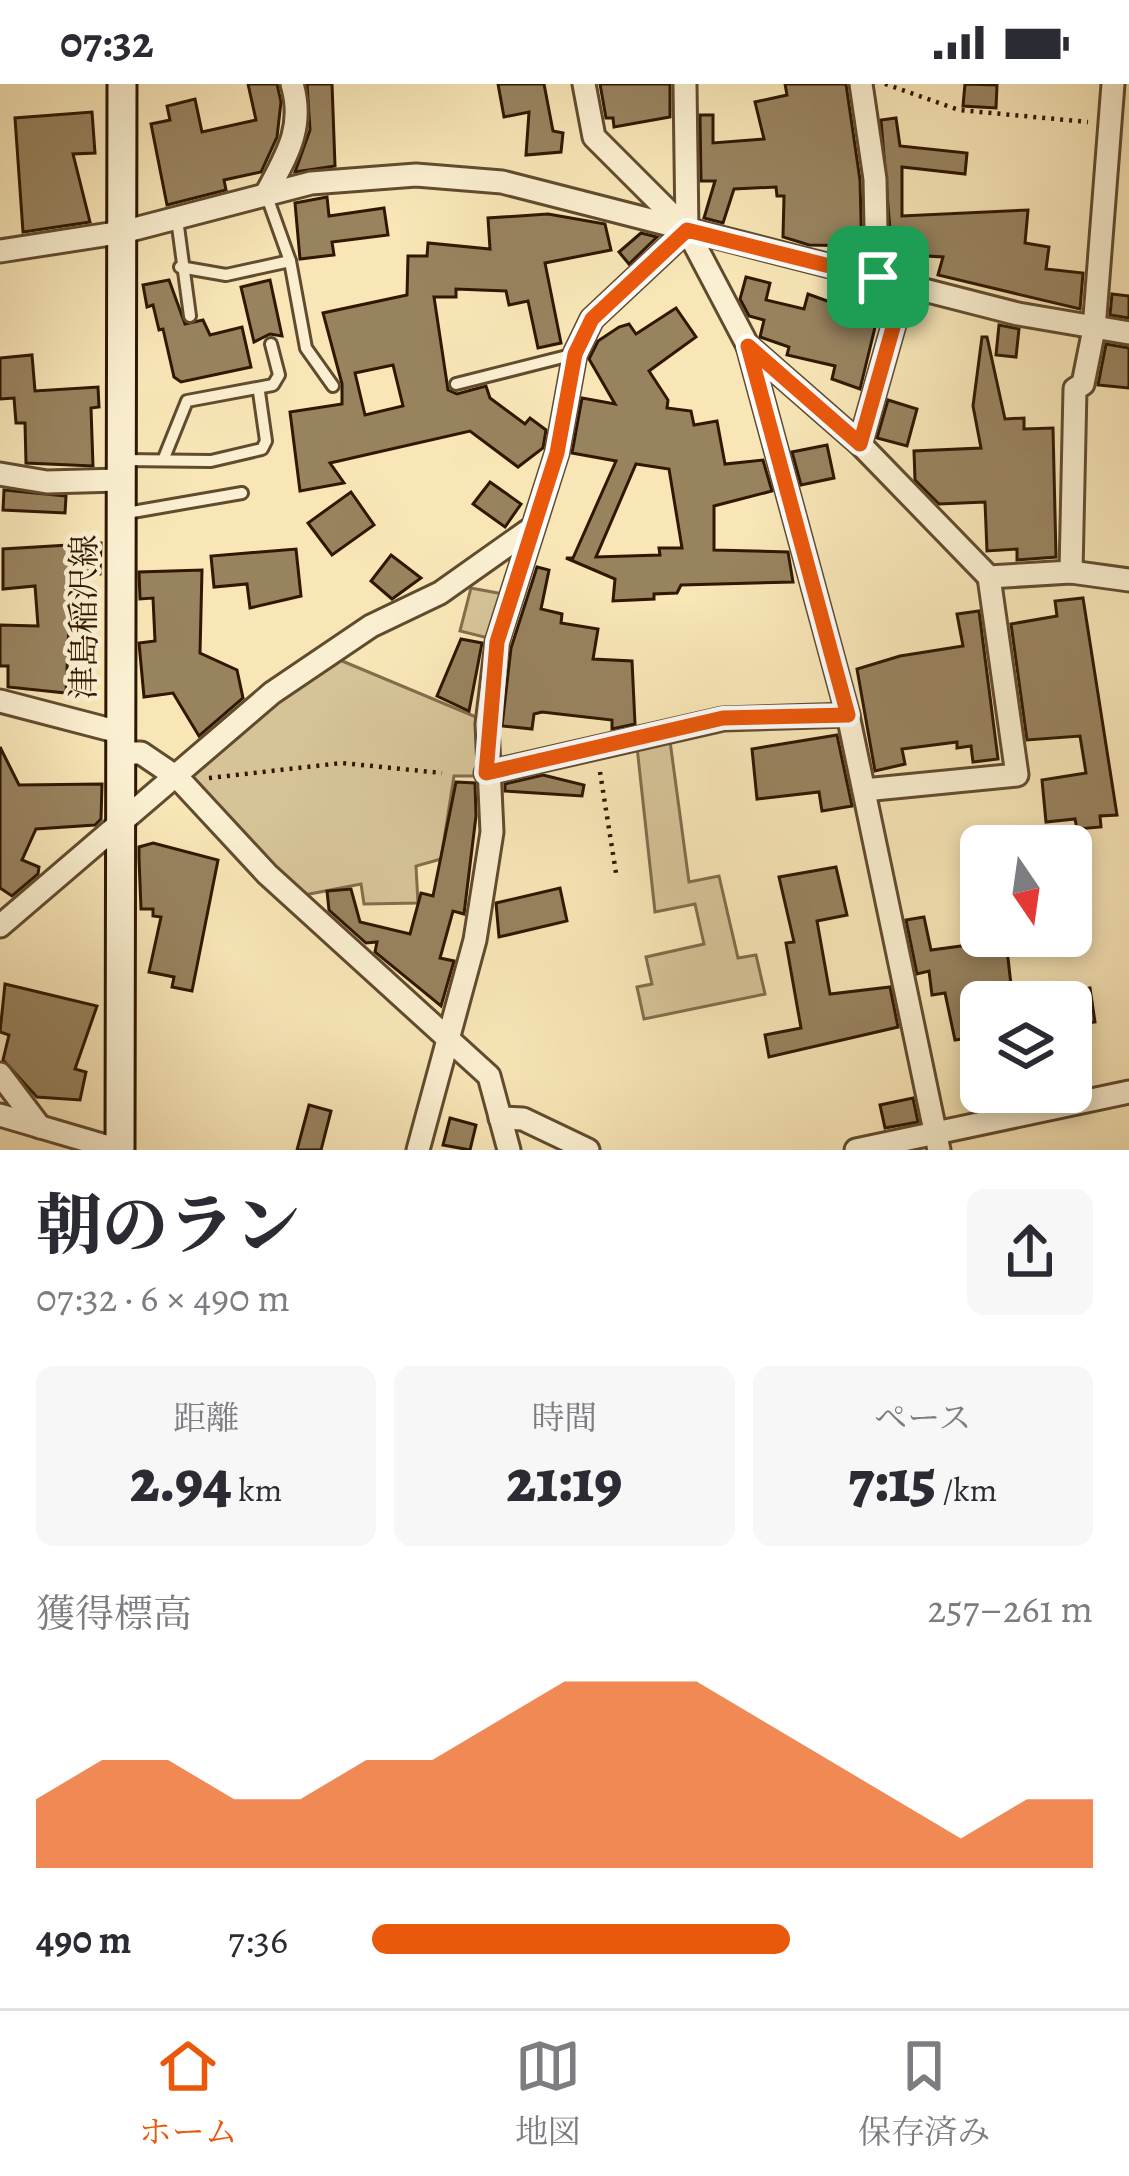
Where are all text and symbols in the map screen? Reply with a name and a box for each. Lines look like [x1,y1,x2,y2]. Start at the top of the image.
text: 07:32 [60,11,154,73]
pin [827,226,929,328]
icon: arrive [845,244,911,310]
street label: 津島稲沢線 [61,535,106,700]
north arrow [960,825,1092,957]
map controls [960,825,1092,1113]
button: layers [960,981,1092,1113]
text: 朝のラン [36,1181,300,1271]
button: share [967,1189,1093,1315]
text: 07:32 · 6 × 490 m [36,1271,290,1324]
text: 距離 [173,1395,239,1440]
text: 時間 [531,1395,597,1440]
text: ペース [874,1395,972,1440]
text: 2.94 [130,1440,232,1522]
text: 21:19 [507,1440,622,1522]
text: 7:15 [848,1440,936,1522]
text: km [232,1467,282,1512]
text: /km [936,1467,997,1512]
text: 257–261 m [928,1582,1093,1635]
text: 獲得標高 [36,1587,192,1640]
text: 490 m [36,1913,131,1966]
text: 7:36 [228,1913,288,1966]
tab: ホーム [139,2033,238,2154]
tab: 地図 [515,2033,581,2154]
tab: 保存済み [858,2033,990,2154]

